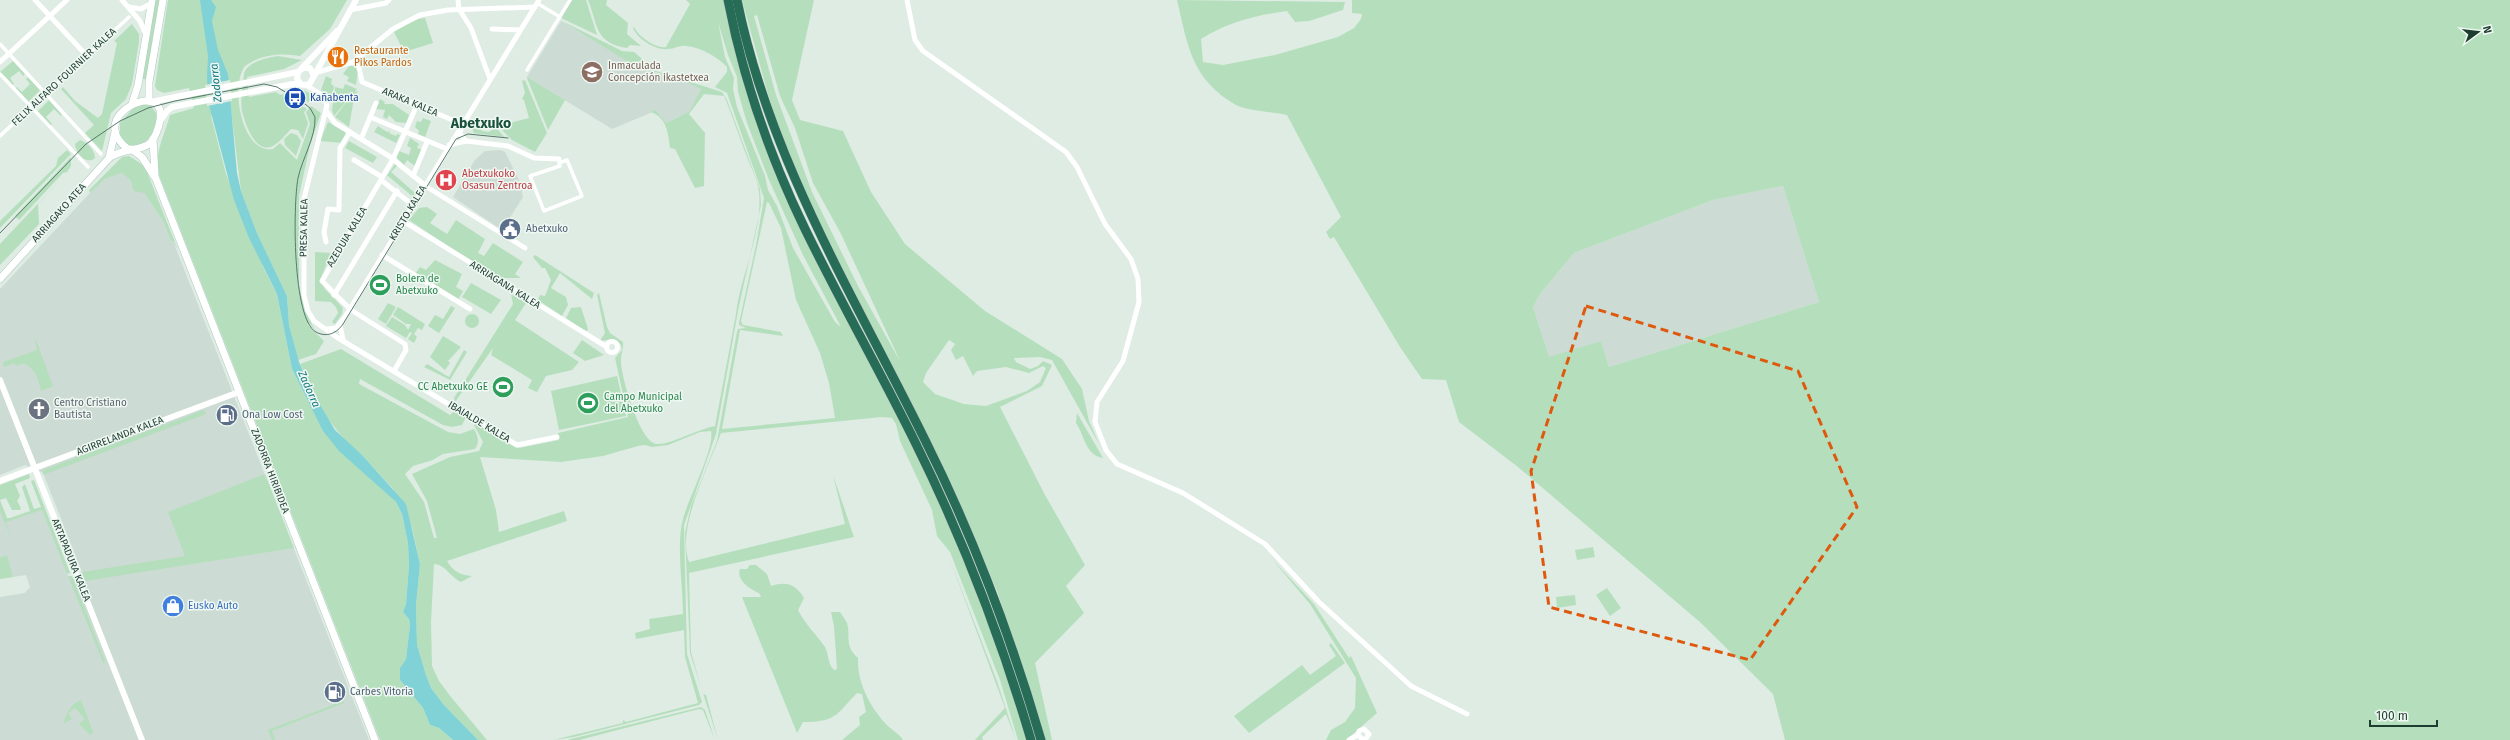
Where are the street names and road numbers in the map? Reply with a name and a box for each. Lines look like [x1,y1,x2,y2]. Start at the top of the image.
street label: FELIX ALFARO FOURNIER KALEA [9,25,119,129]
street label: ARAKA KALEA [380,85,440,119]
street label: ARRIAGAKO ATEA [29,181,89,245]
street label: KRISTO KALEA [387,183,429,243]
street label: PRESA KALEA [297,198,311,257]
street label: AZEDUIA KALEA [324,204,370,269]
street label: ARRIAGANA KALEA [467,258,543,312]
street label: IBAIALDE KALEA [446,399,513,445]
street label: AGIRRELANDA KALEA [75,414,165,458]
street label: ZADORRA HIRIBIDEA [248,427,292,515]
street label: ARTAPADURA KALEA [49,517,93,603]

